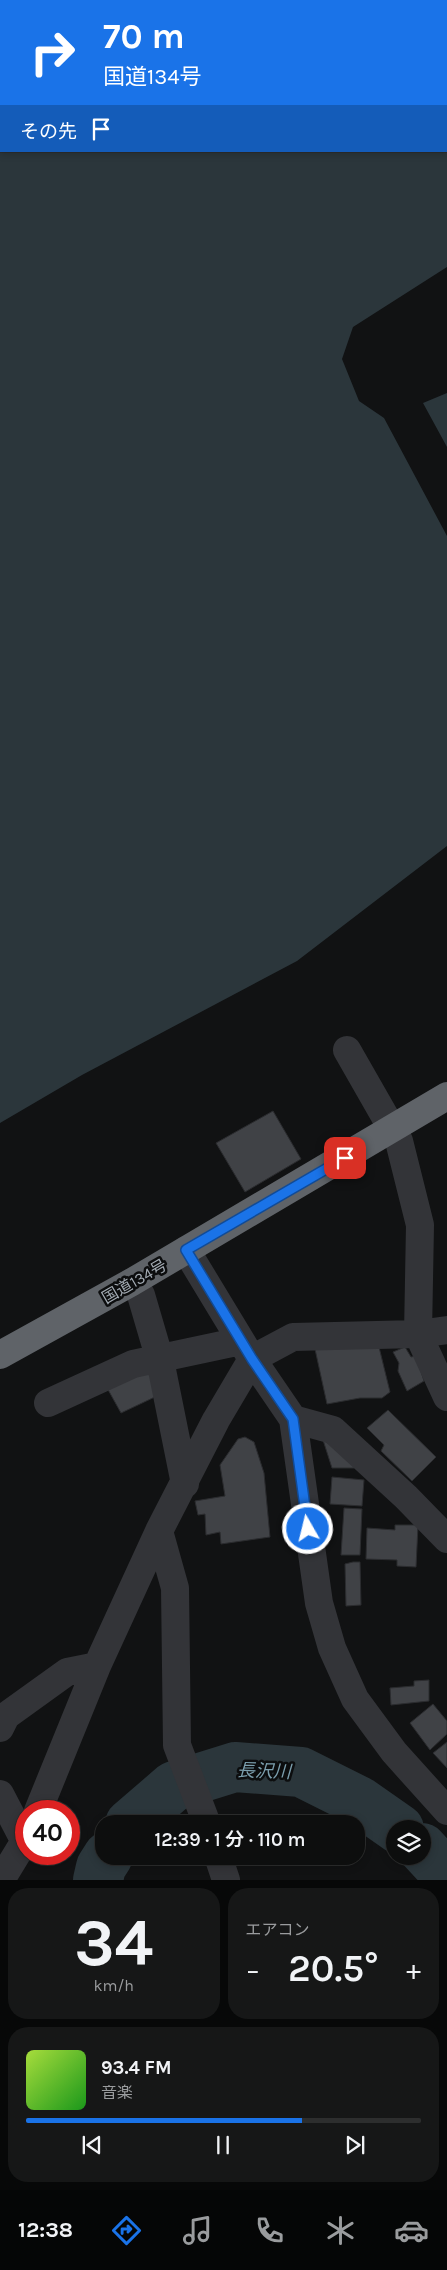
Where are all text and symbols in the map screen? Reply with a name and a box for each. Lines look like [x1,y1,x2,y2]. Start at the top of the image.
text: 70 m [103,16,185,57]
icon: right [20,20,85,85]
text: 国道134号 [103,64,202,90]
icon: arrive [87,115,115,143]
text: その先 [20,121,77,143]
pin [324,1137,366,1179]
icon: arrive [331,1144,359,1172]
street label: 国道134号 [98,1255,170,1308]
position arrow [281,1502,333,1554]
water label: 長沢川 [237,1759,293,1783]
speed limit sign: 40 [15,1800,80,1865]
map controls [386,1820,431,1865]
button: layers [386,1820,431,1865]
text: 12:39 · 1 分 · 110 m [155,1829,305,1851]
text: 34 [74,1905,153,1981]
text: エアコン [246,1920,310,1939]
text: 20.5° [288,1946,378,1991]
text: − [246,1953,260,1986]
text: + [406,1953,421,1986]
text: km/h [93,1976,134,1995]
text: 93.4 FM [101,2057,172,2079]
text: 音楽 [101,2083,133,2102]
icon: previous [78,2131,106,2159]
icon: pause [209,2131,237,2159]
icon: next [341,2131,369,2159]
icon: directions [109,2213,144,2248]
icon: music [180,2213,215,2248]
icon: phone [252,2213,287,2248]
icon: climate [323,2213,358,2248]
icon: car [394,2213,429,2248]
text: 12:38 [18,2217,73,2243]

